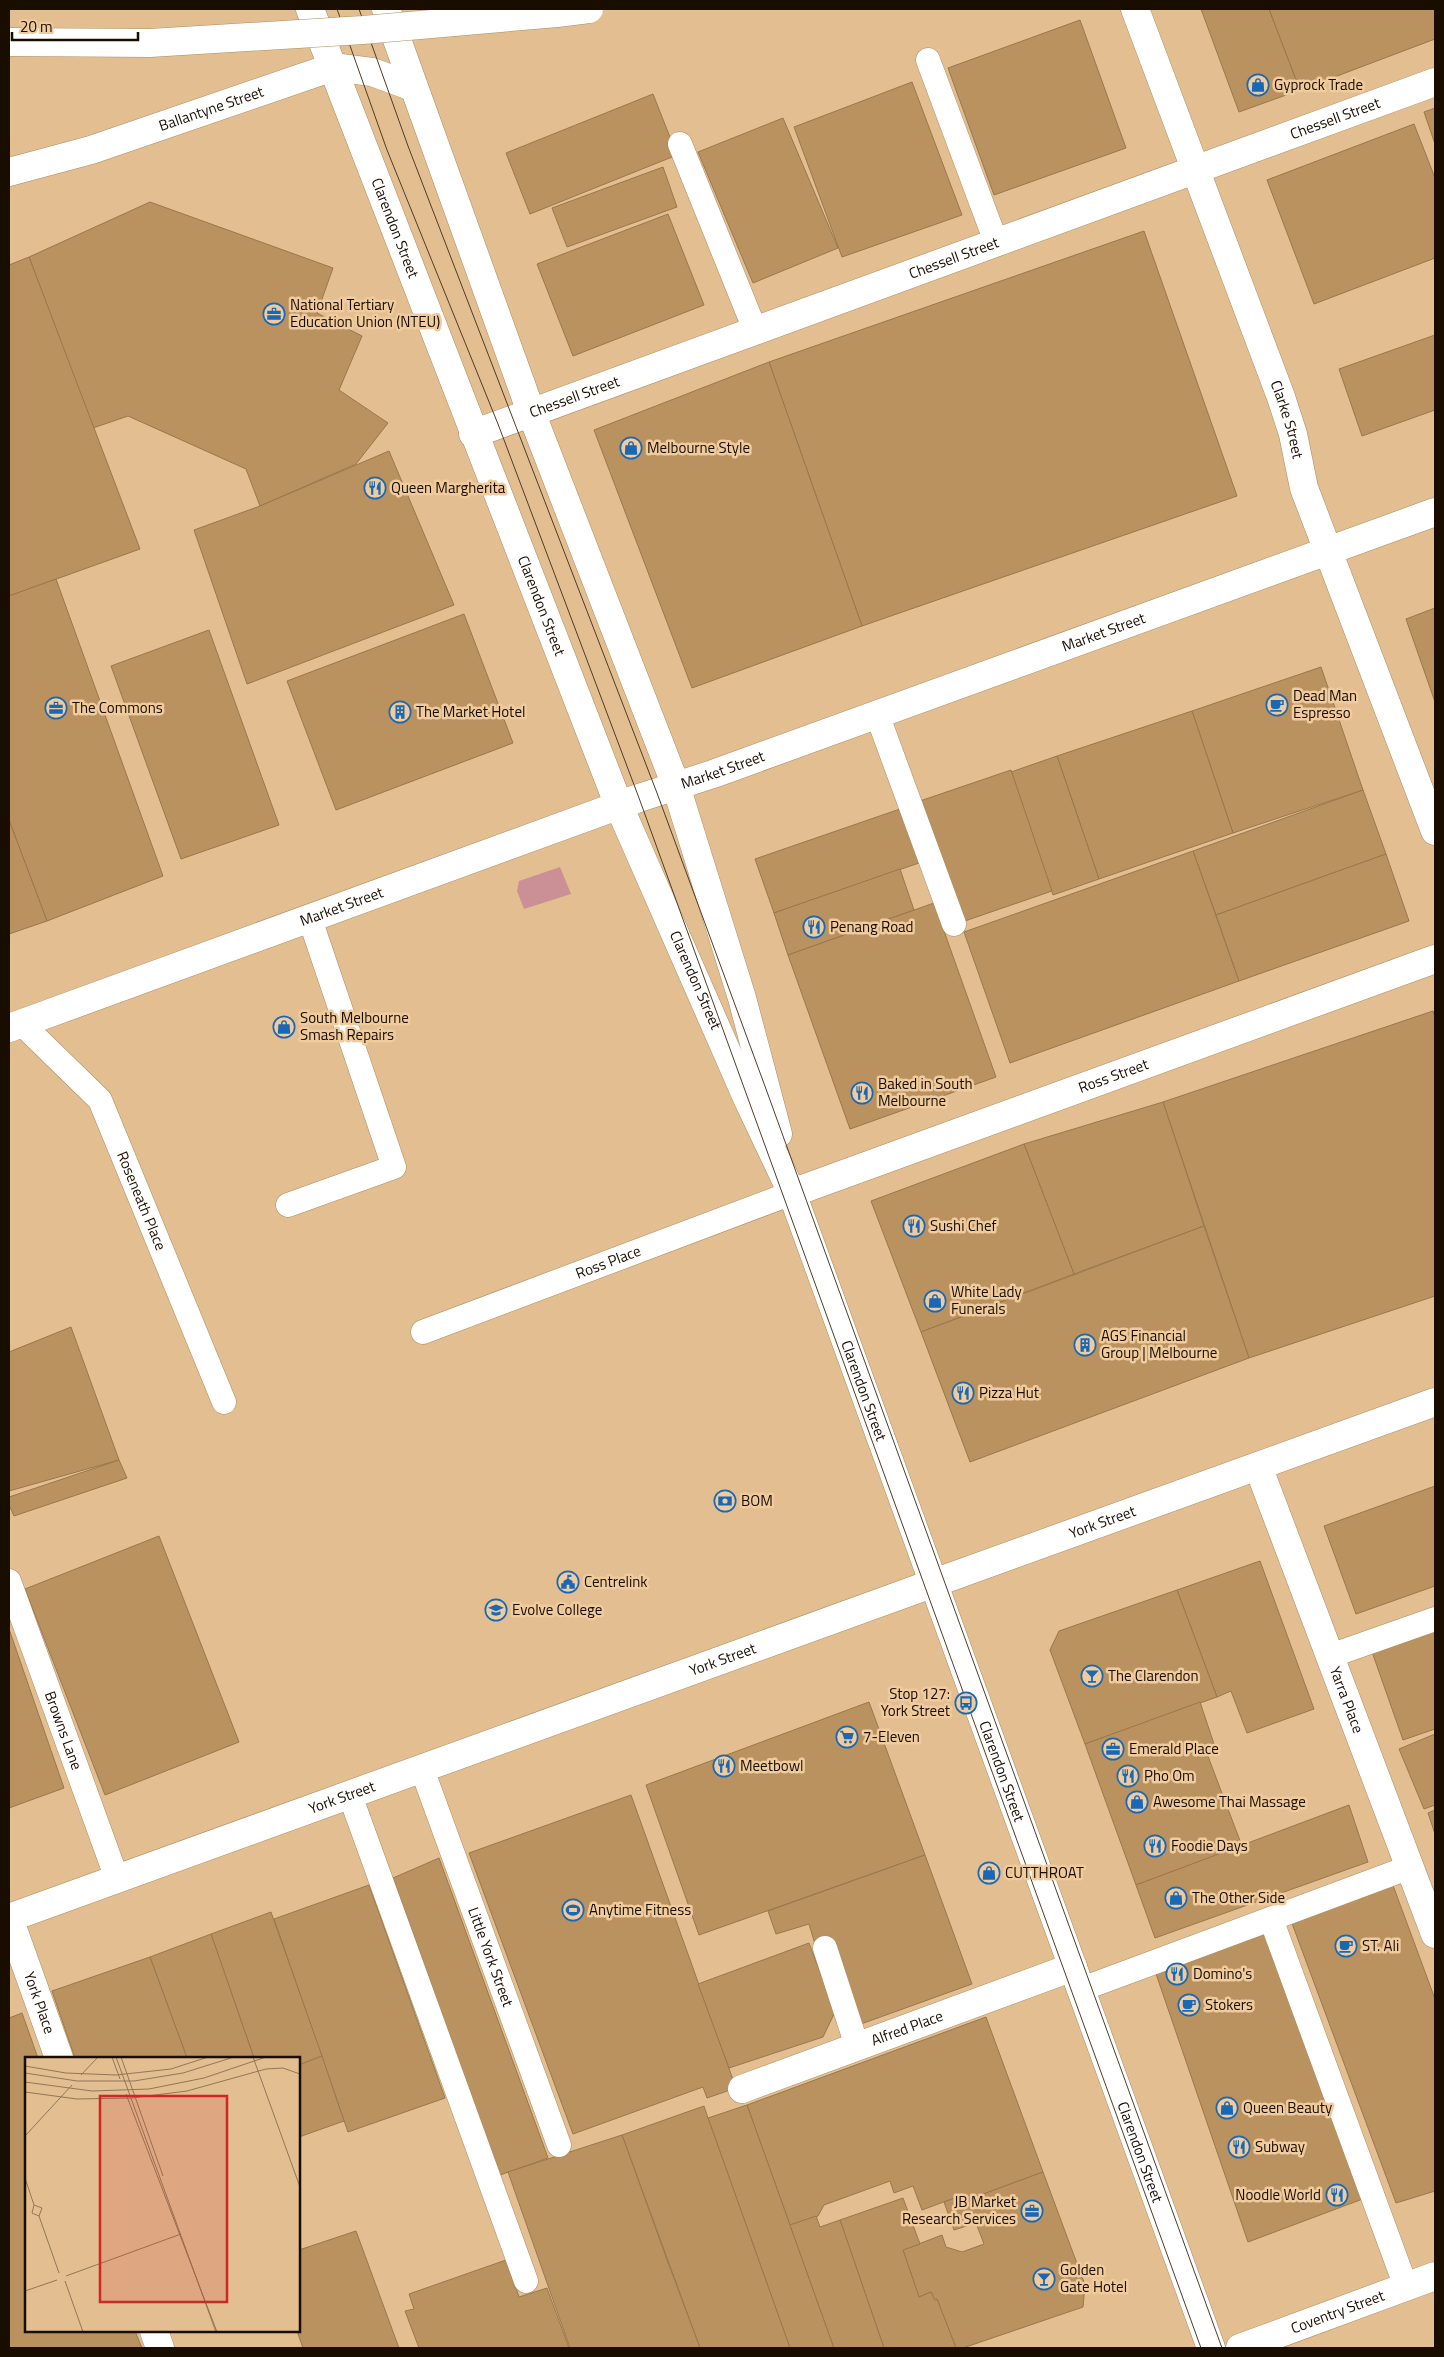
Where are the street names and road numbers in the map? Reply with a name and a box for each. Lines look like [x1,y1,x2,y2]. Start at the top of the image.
street label: Ballantyne Street [156,79,267,137]
street label: Chessell Street [1287,91,1384,145]
street label: Clarendon Street [366,174,426,282]
street label: Chessell Street [905,230,1003,285]
street label: Chessell Street [526,369,623,423]
street label: Clarke Street [1265,377,1310,461]
street label: Clarendon Street [512,552,572,660]
street label: Market Street [1059,606,1149,657]
street label: Market Street [678,744,768,795]
street label: Market Street [296,880,387,932]
street label: Clarendon Street [664,927,728,1034]
street label: Ross Street [1075,1052,1152,1099]
street label: Roseneath Place [111,1148,173,1254]
street label: Ross Place [572,1239,644,1285]
street label: Clarendon Street [835,1337,893,1445]
street label: York Street [1066,1499,1139,1544]
street label: York Street [686,1636,760,1682]
street label: Yarra Place [1324,1663,1370,1736]
street label: Browns Lane [39,1688,88,1773]
street label: Clarendon Street [973,1718,1031,1826]
street label: York Street [305,1774,379,1820]
street label: Little York Street [462,1904,520,2011]
street label: York Place [18,1968,61,2037]
street label: Alfred Place [868,2004,946,2051]
street label: Clarendon Street [1112,2098,1169,2206]
street label: Coventry Street [1287,2283,1388,2339]

